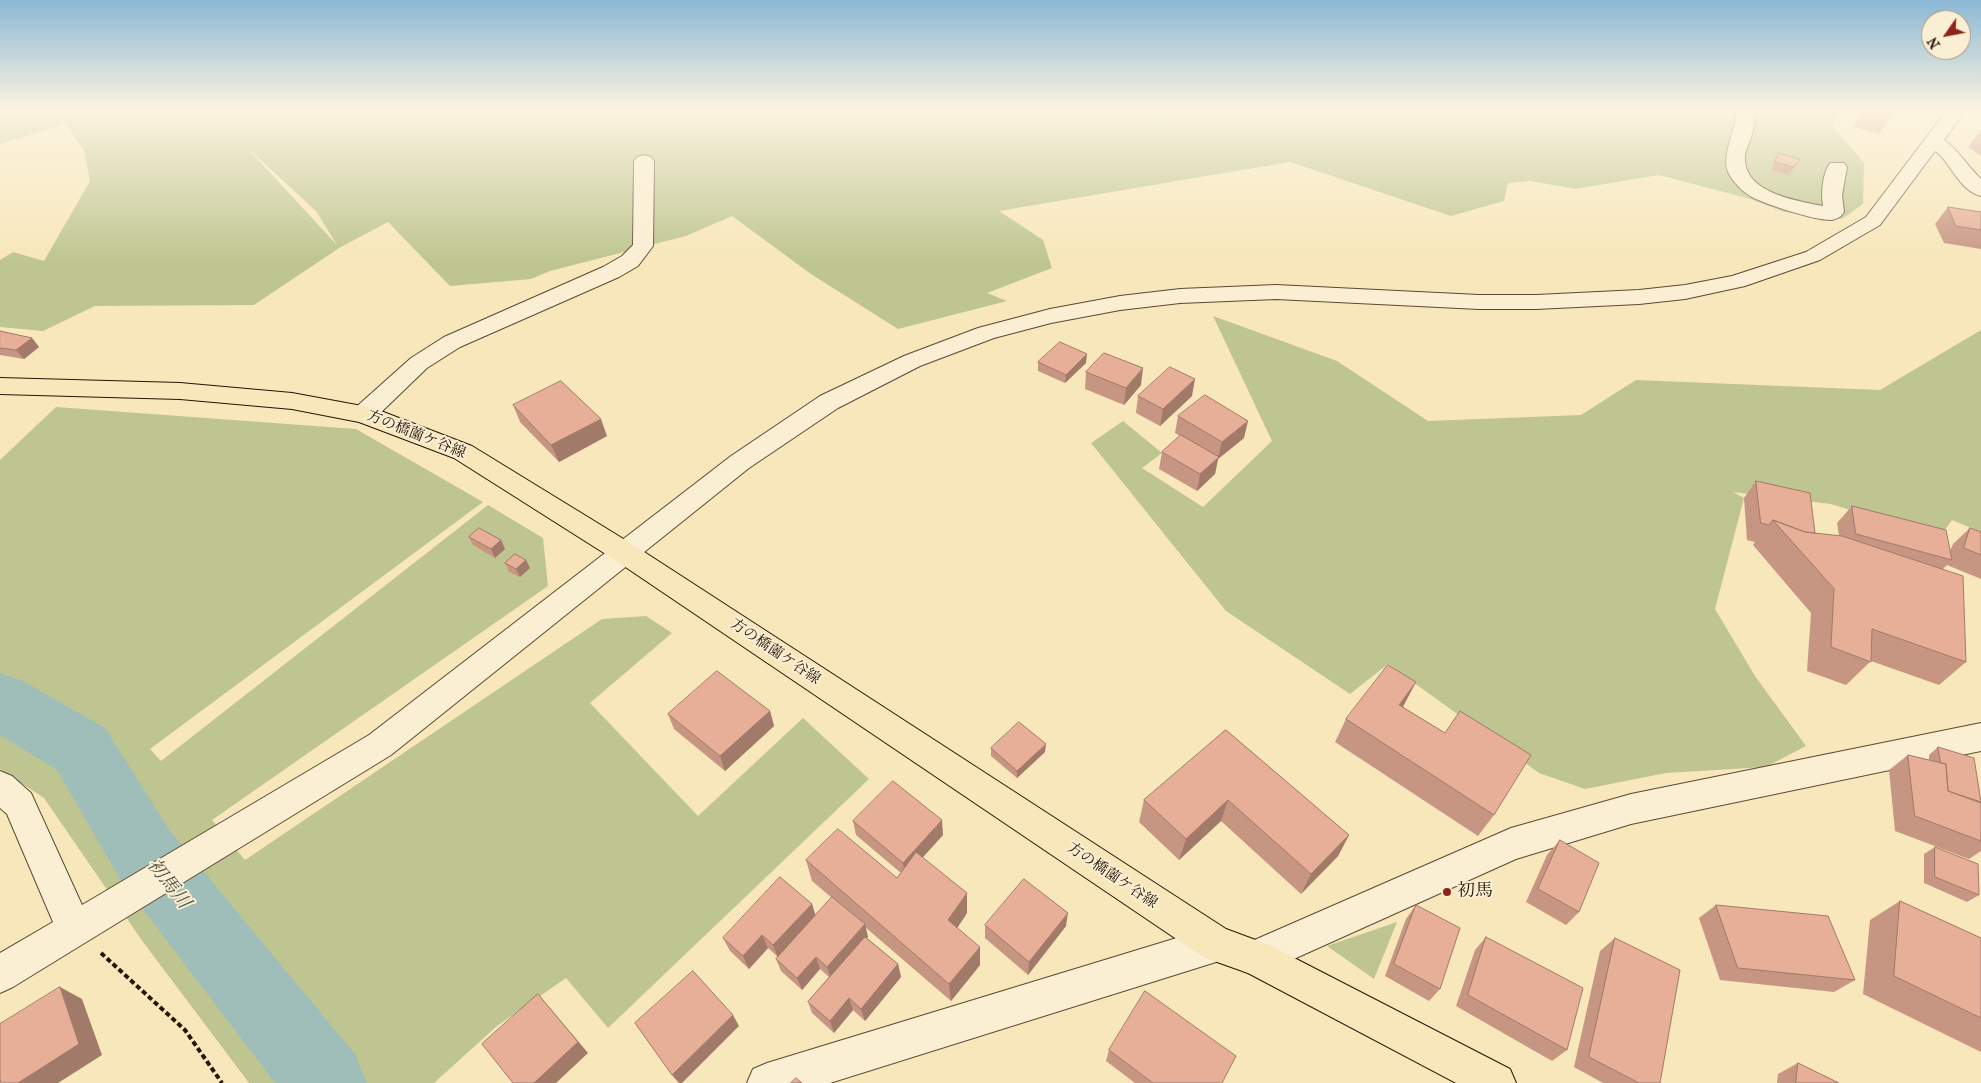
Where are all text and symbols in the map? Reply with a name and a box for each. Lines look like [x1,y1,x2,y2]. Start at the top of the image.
north arrow [1921,10,1971,60]
text: N [1924,34,1944,52]
street label: 方の橋薗ケ谷線 [364,407,468,463]
street label: 方の橋薗ケ谷線 [726,615,824,689]
street label: 方の橋薗ケ谷線 [1063,839,1161,913]
water label: 初馬川 [141,855,195,913]
place label: 初馬 [1457,881,1493,903]
marker: 初馬 [1441,886,1453,898]

